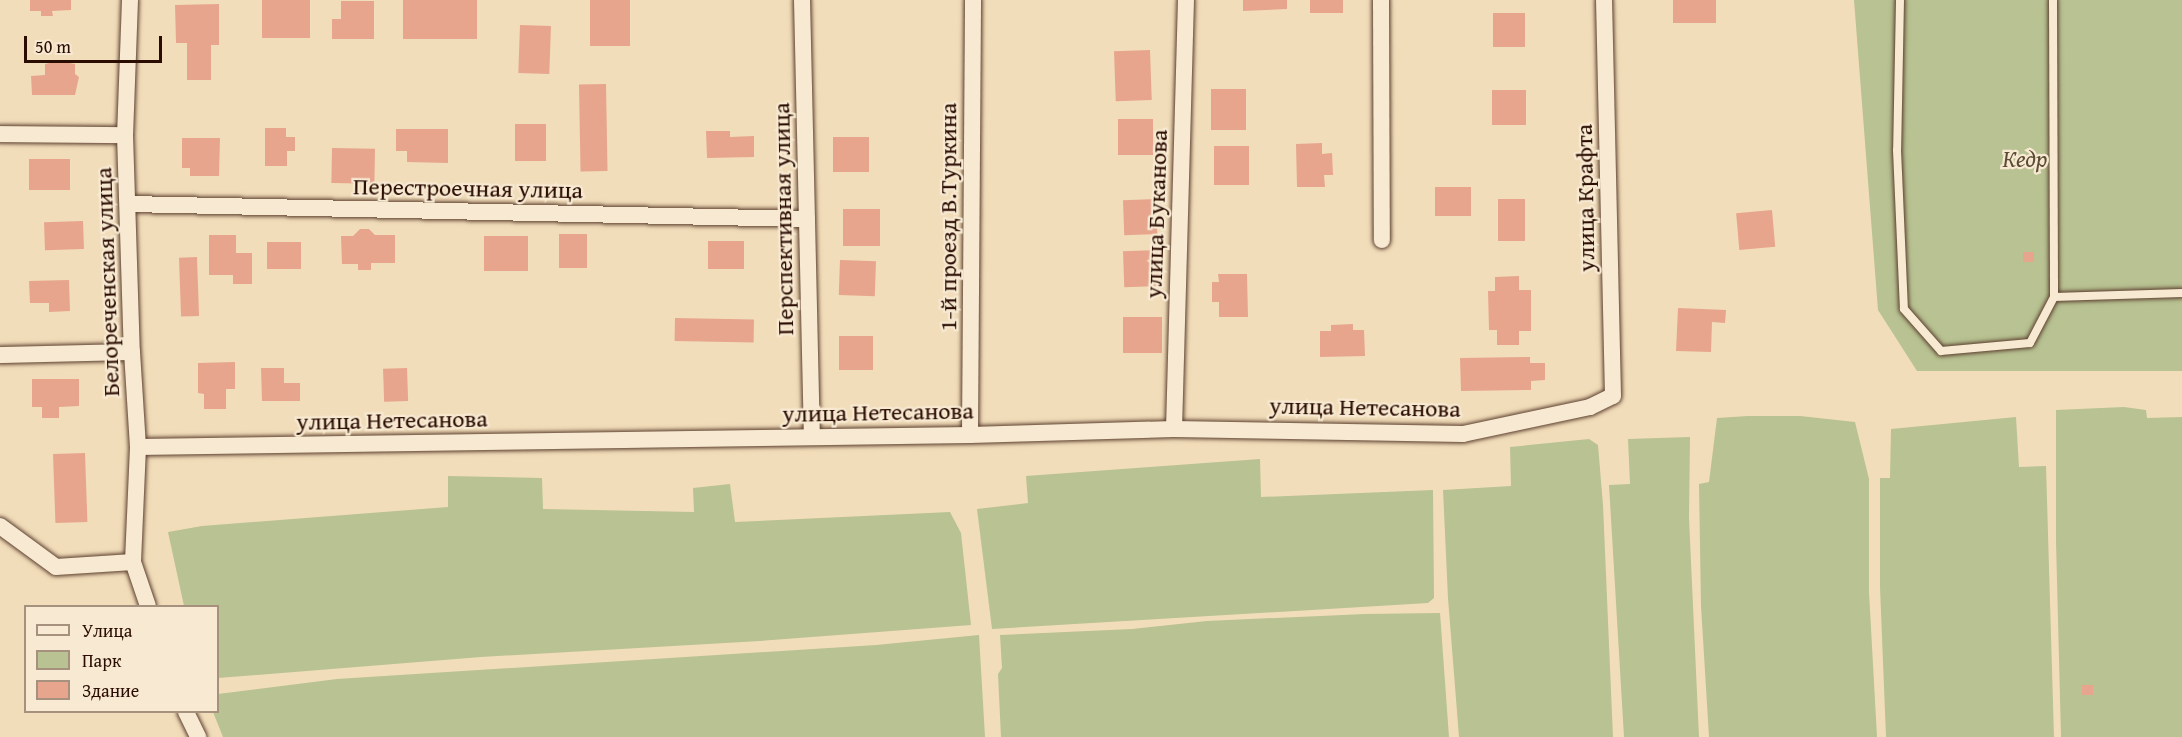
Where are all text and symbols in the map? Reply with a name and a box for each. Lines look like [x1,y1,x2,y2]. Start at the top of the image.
scale bar [27,24,165,62]
text: 50 m [35,33,71,60]
street label: Перспективная улица [767,102,799,336]
street label: 1-й проезд В.Туркина [934,103,962,331]
street label: улица Крафта [1569,124,1601,272]
street label: улица Буканова [1139,129,1173,299]
park label: Кедр [2003,145,2047,173]
street label: Белореченская улица [89,167,125,397]
street label: Перестроечная улица [353,172,583,204]
street label: улица Нетесанова [1269,391,1461,423]
street label: улица Нетесанова [782,396,974,428]
street label: улица Нетесанова [296,404,488,436]
legend [24,605,219,713]
text: Улица [82,617,132,644]
text: Парк [82,647,121,674]
text: Здание [82,677,139,704]

